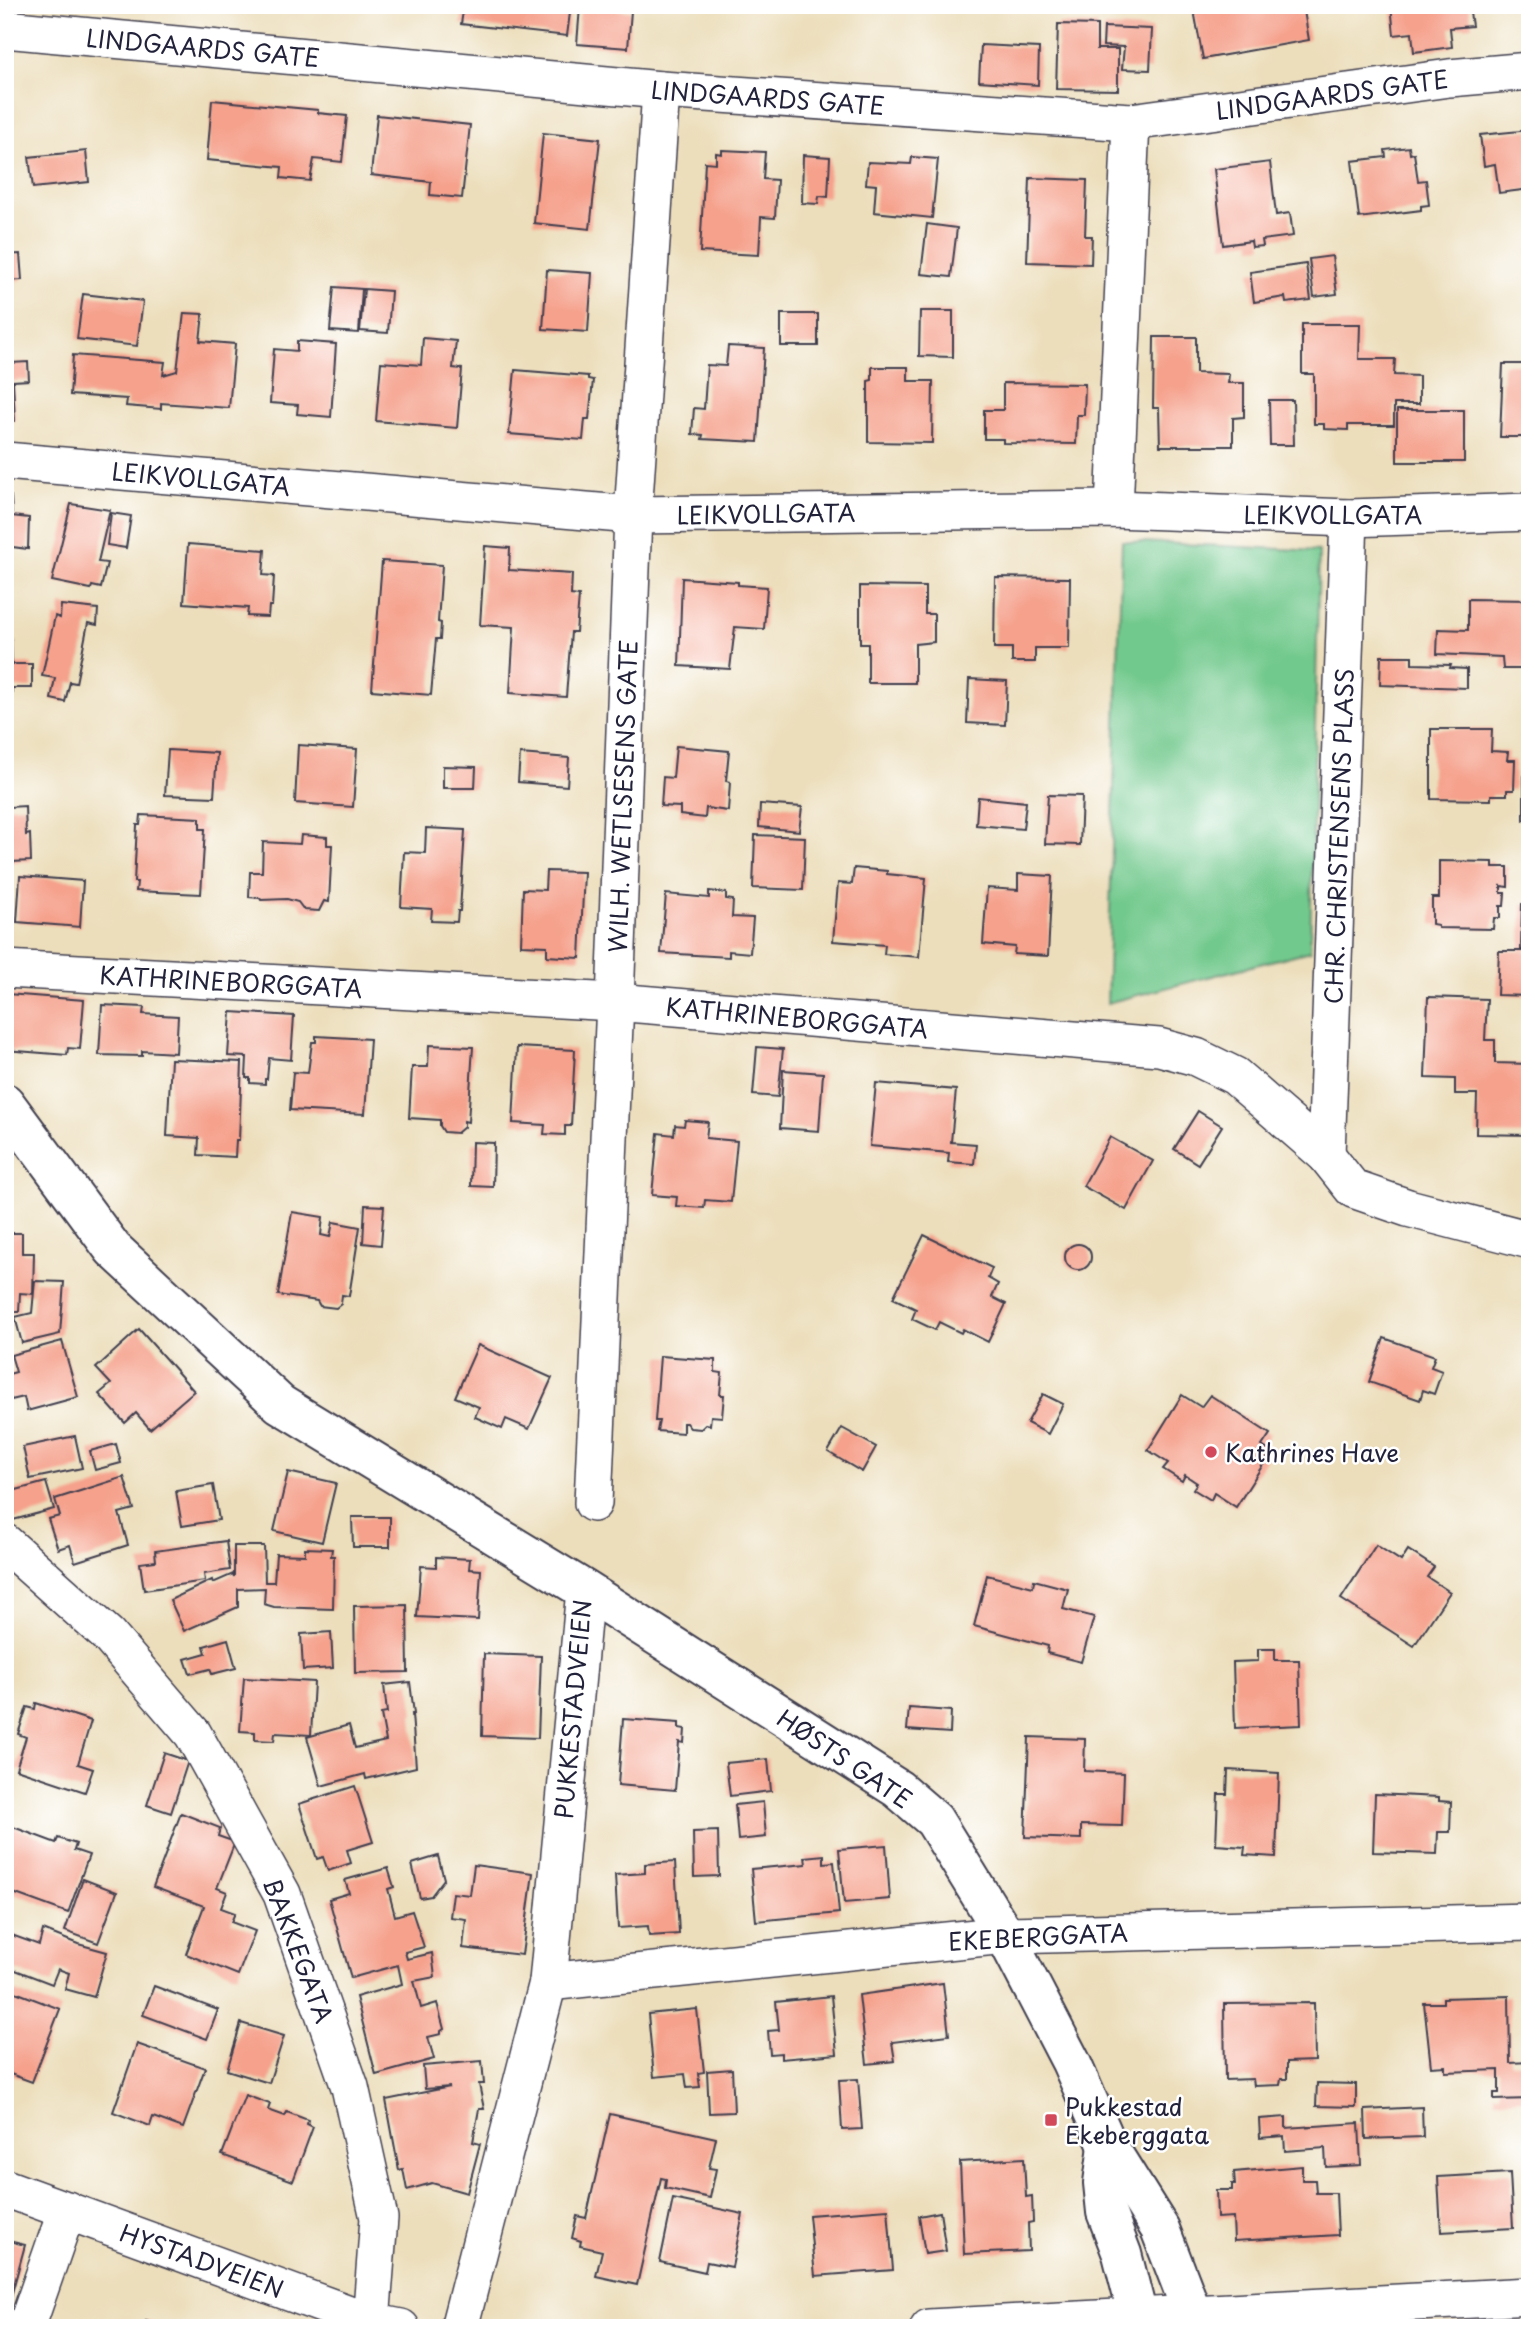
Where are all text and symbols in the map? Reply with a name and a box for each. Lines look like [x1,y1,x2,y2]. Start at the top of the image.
street label: LINDGAARDS GATE [85,19,321,75]
street label: LINDGAARDS GATE [1213,60,1451,128]
street label: LINDGAARDS GATE [650,71,886,123]
street label: LEIKVOLLGATA [110,452,292,504]
street label: LEIKVOLLGATA [676,493,856,533]
street label: LEIKVOLLGATA [1244,496,1422,532]
street label: WILH. WETLSESENS GATE [599,639,645,953]
street label: CHR. CHRISTENSENS PLASS [1314,667,1362,1005]
street label: KATHRINEBORGGATA [99,956,363,1006]
street label: KATHRINEBORGGATA [664,988,930,1046]
place label: Kathrines Have [1225,1434,1399,1470]
marker: Kathrines Have [1203,1444,1219,1460]
street label: PUKKESTADVEIEN [544,1598,600,1820]
street label: HØSTS GATE [770,1699,920,1817]
street label: BAKKEGATA [255,1872,343,2028]
street label: EKEBERGGATA [947,1913,1129,1959]
place label: Pukkestad Ekeberggata [1065,2088,1209,2152]
marker: Pukkestad Ekeberggata [1043,2112,1059,2128]
street label: HYSTADVEIEN [115,2214,289,2306]

